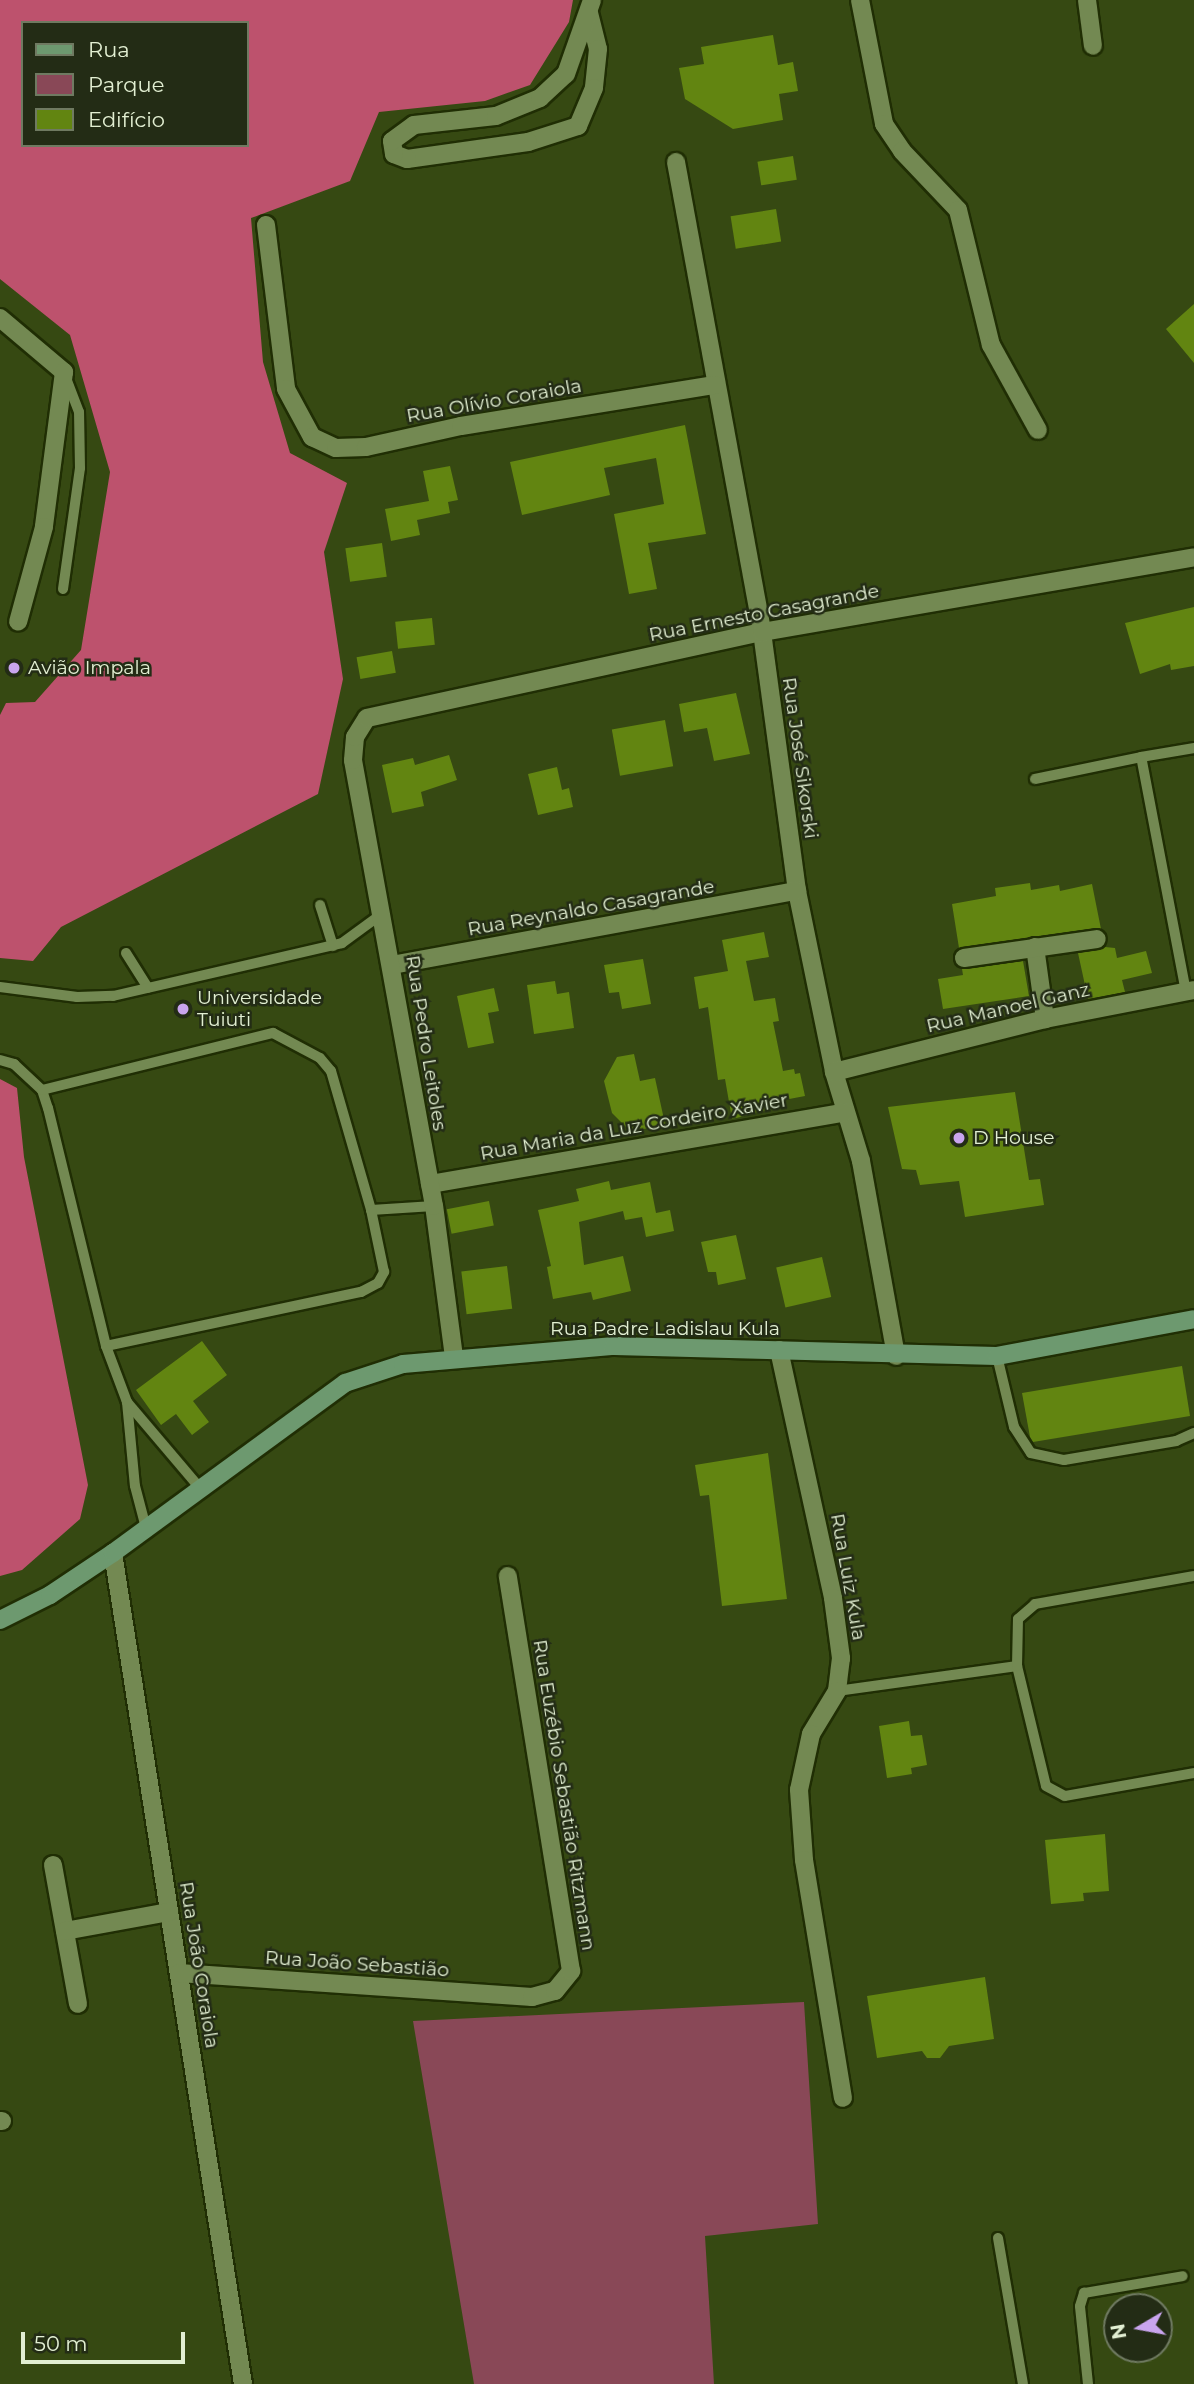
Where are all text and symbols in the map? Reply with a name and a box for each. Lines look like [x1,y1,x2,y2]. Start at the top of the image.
legend [21,21,248,147]
text: Rua [88,37,130,62]
text: Parque [88,72,164,97]
text: Edifício [88,107,165,132]
street label: Rua Olívio Coraiola [405,374,583,428]
street label: Rua Ernesto Casagrande [647,579,881,647]
place label: Avião Impala [28,657,151,679]
marker: Avião Impala [6,660,22,676]
street label: Rua José Sikorski [777,676,823,840]
street label: Rua Reynaldo Casagrande [466,875,716,941]
street label: Rua Pedro Leitoles [401,954,451,1132]
street label: Rua Manoel Ganz [924,978,1092,1038]
place label: Universidade Tuiuti [197,987,322,1031]
marker: Universidade Tuiuti [175,1001,191,1017]
street label: Rua Maria da Luz Cordeiro Xavier [478,1089,790,1165]
place label: D House [973,1127,1055,1149]
marker: D House [951,1130,967,1146]
street label: Rua Padre Ladislau Kula [550,1318,780,1340]
street label: Rua Luiz Kula [826,1512,870,1642]
street label: Rua Euzébio Sebastião Ritzmann [528,1638,600,1952]
street label: Rua João Coraiola [175,1880,223,2050]
street label: Rua João Sebastião [264,1946,450,1982]
north arrow [1103,2293,1173,2363]
scale bar [24,2318,189,2362]
text: N [1106,2322,1131,2341]
text: 50 m [34,2331,88,2356]

